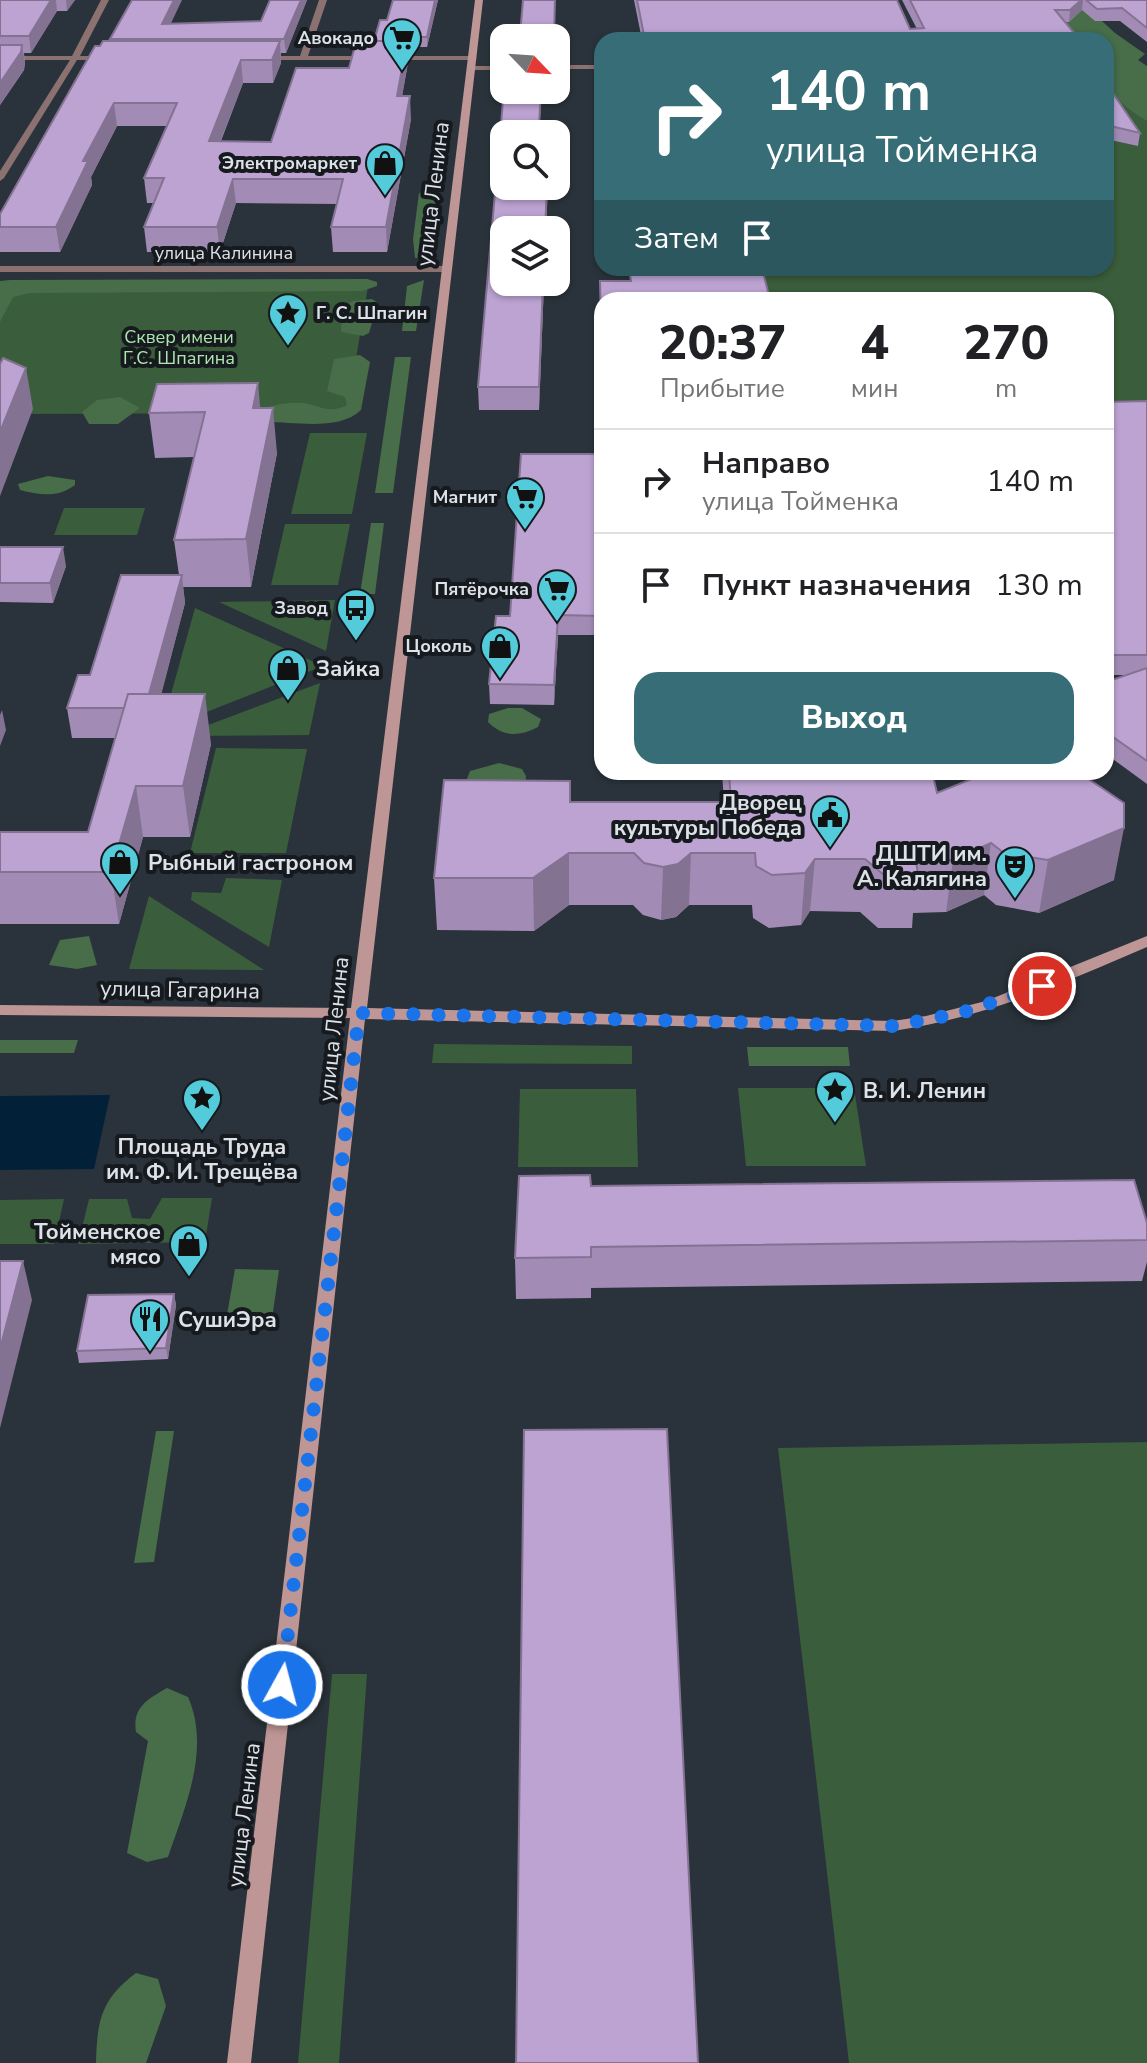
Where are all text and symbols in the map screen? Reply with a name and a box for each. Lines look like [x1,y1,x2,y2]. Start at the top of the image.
supermarket icon: Авокадо [381,17,423,72]
north arrow [490,24,570,104]
map controls [490,24,570,296]
place label: Авокадо [298,26,374,50]
text: 140 m [766,53,931,130]
icon: right [634,64,738,168]
street label: улица Ленина [409,120,457,268]
button: search [490,120,570,200]
text: улица Тойменка [766,126,1039,175]
shop icon: Электромаркет [364,142,406,197]
place label: Электромаркет [222,151,357,175]
button: layers [490,216,570,296]
icon: arrive [735,216,779,260]
text: Затем [634,218,719,259]
street label: улица Калинина [155,241,293,265]
place icon: Г. С. Шпагин [267,292,309,347]
place label: Г. С. Шпагин [316,301,427,325]
text: 20:37 [659,310,786,376]
text: 4 [860,310,889,376]
text: 270 [963,310,1049,376]
park label: Сквер имени Г.С. Шпагина [123,325,235,370]
text: Прибытие [660,371,785,406]
text: мин [851,371,898,406]
text: m [995,371,1017,406]
text: Направо [702,443,830,484]
icon: right [634,459,678,503]
text: 140 m [987,461,1074,502]
supermarket icon: Магнит [504,476,546,531]
text: улица Тойменка [702,484,899,519]
place label: Магнит [433,485,497,509]
icon: arrive [634,563,678,607]
text: Пункт назначения [702,565,971,606]
text: 130 m [995,565,1083,606]
supermarket icon: Пятёрочка [536,568,578,623]
place label: Пятёрочка [435,577,529,601]
bus stop icon: Завод [335,587,377,642]
place label: Завод [275,596,328,620]
shop icon: Цоколь [479,625,521,680]
place label: Цоколь [406,634,472,658]
shop icon: Зайка [267,647,309,702]
place label: Зайка [316,654,380,684]
button: Выход [634,672,1074,764]
place label: Дворец культуры Победа [614,788,802,843]
public building icon: Дворец культуры Победа [809,794,851,849]
place label: ДШТИ им. А. Калягина [857,839,987,894]
shop icon: Рыбный гастроном [99,841,141,896]
theatre icon: ДШТИ им. А. Калягина [994,845,1036,900]
place label: Рыбный гастроном [148,848,353,878]
pin [1008,952,1076,1020]
street label: улица Ленина [311,955,357,1103]
icon: arrive [1020,964,1064,1008]
street label: улица Гагарина [100,974,260,1006]
place icon: В. И. Ленин [814,1069,856,1124]
place label: В. И. Ленин [863,1076,986,1106]
place icon: Площадь Труда им. Ф. И. Трещёва [181,1077,223,1132]
place label: Площадь Труда им. Ф. И. Трещёва [106,1132,298,1187]
place label: Тойменское мясо [34,1217,161,1272]
shop icon: Тойменское мясо [168,1223,210,1278]
restaurant icon: СушиЭра [129,1298,171,1353]
place label: СушиЭра [178,1305,277,1335]
position arrow [240,1643,324,1727]
street label: улица Ленина [220,1741,268,1889]

